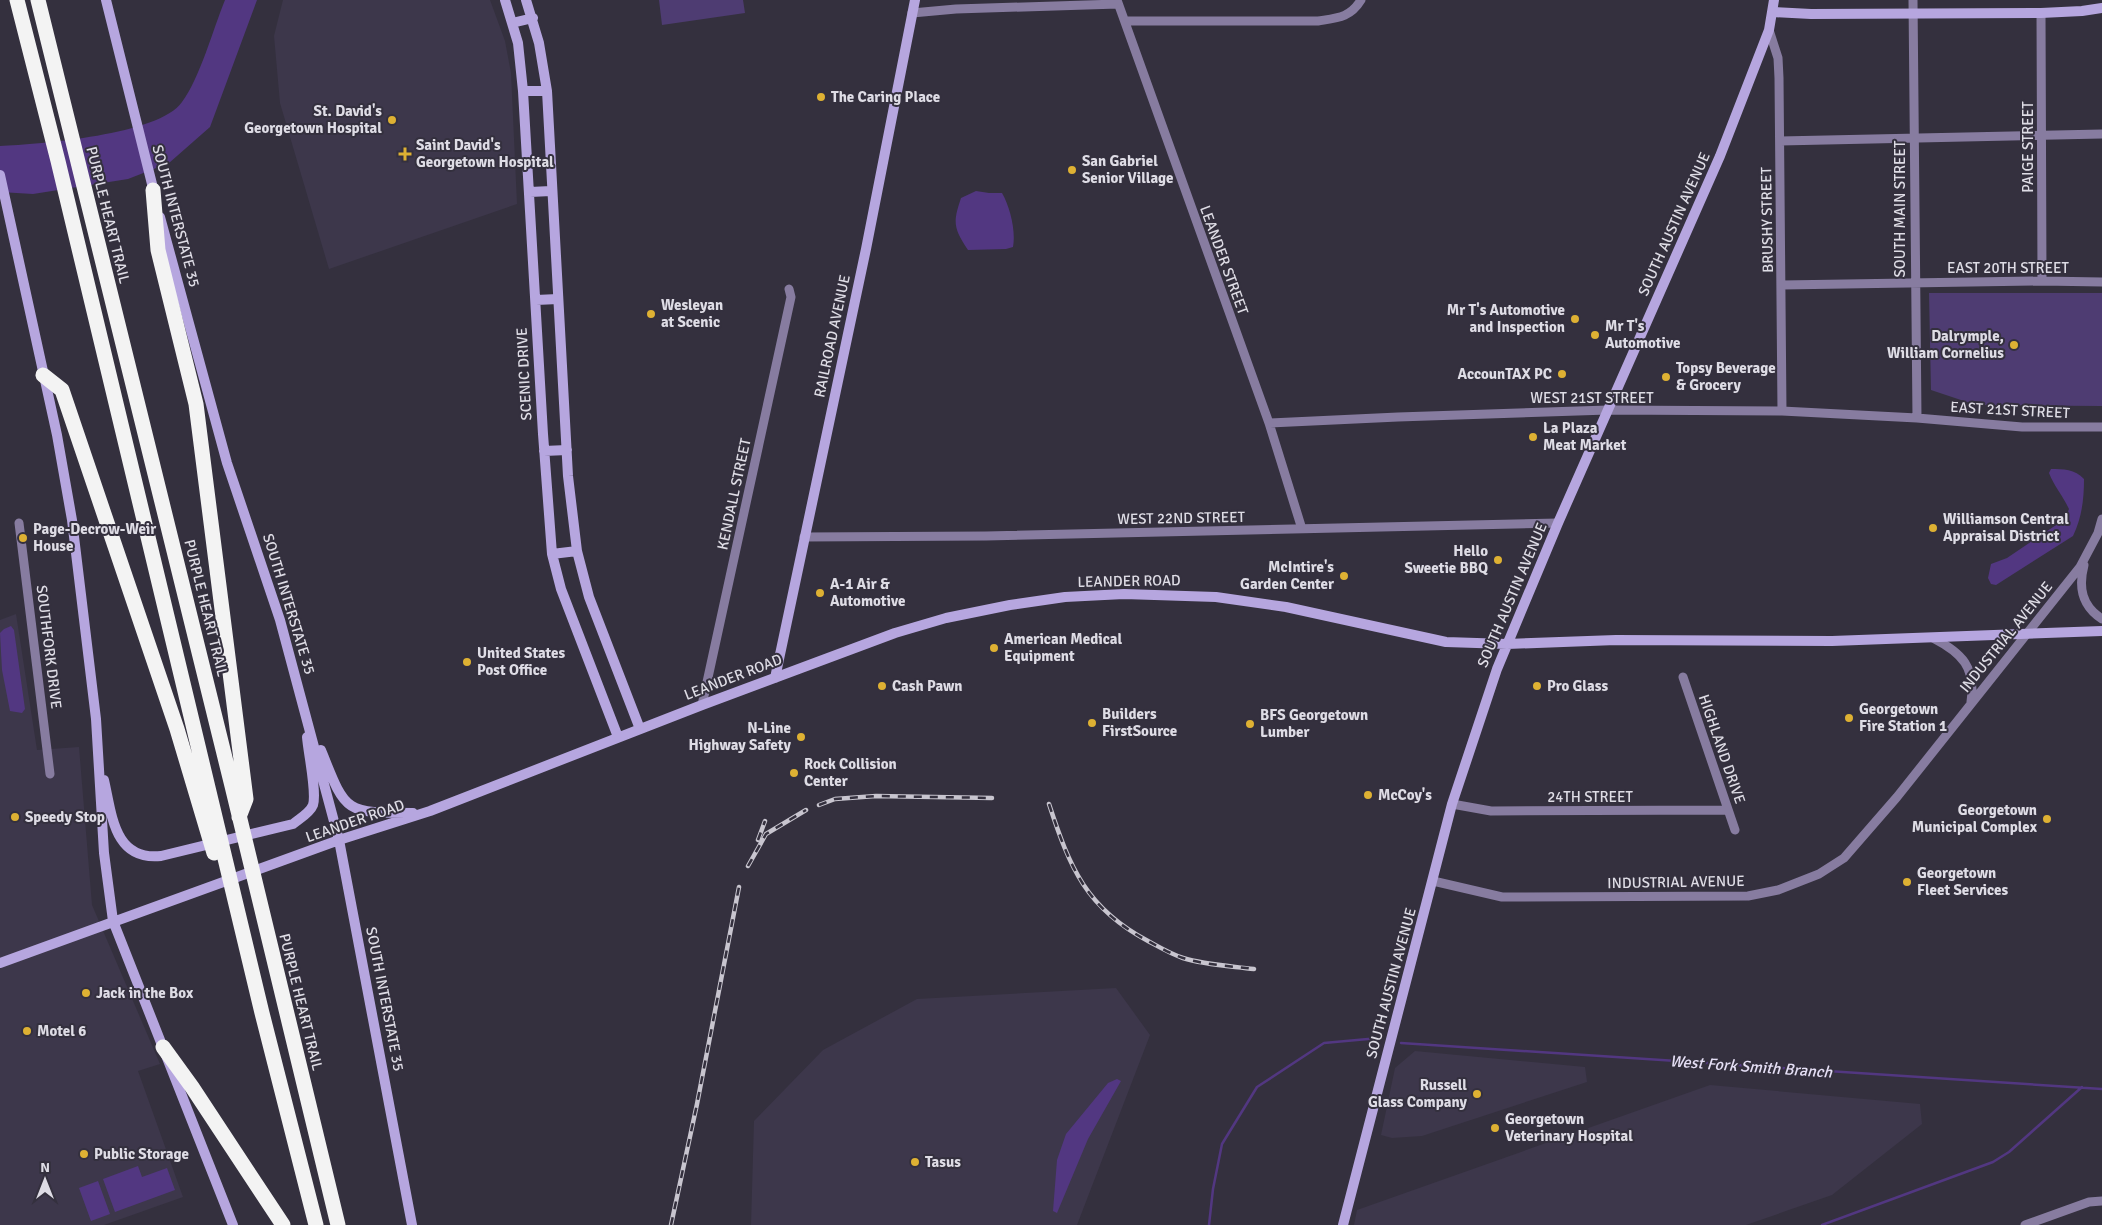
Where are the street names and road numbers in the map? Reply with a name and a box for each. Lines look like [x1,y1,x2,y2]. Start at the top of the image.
street label: PAIGE STREET [2019,101,2037,193]
street label: SOUTH MAIN STREET [1891,140,1909,277]
street label: SOUTH INTERSTATE 35 [148,143,204,289]
street label: PURPLE HEART TRAIL [82,145,134,286]
street label: SOUTH AUSTIN AVENUE [1634,149,1714,299]
street label: BRUSHY STREET [1757,166,1777,273]
street label: LEANDER STREET [1196,203,1252,318]
street label: EAST 20TH STREET [1947,259,2070,277]
street label: RAILROAD AVENUE [810,273,854,399]
street label: SCENIC DRIVE [513,327,535,421]
street label: WEST 21ST STREET [1530,389,1654,407]
street label: EAST 21ST STREET [1950,398,2071,422]
street label: KENDALL STREET [713,436,755,551]
street label: WEST 22ND STREET [1117,508,1246,528]
street label: SOUTH AUSTIN AVENUE [1473,520,1551,670]
street label: SOUTH INTERSTATE 35 [259,531,319,677]
street label: PURPLE HEART TRAIL [180,538,232,679]
street label: LEANDER ROAD [1077,571,1181,591]
street label: INDUSTRIAL AVENUE [1956,578,2056,696]
street label: SOUTHFORK DRIVE [32,584,66,710]
street label: LEANDER ROAD [682,650,784,704]
street label: HIGHLAND DRIVE [1695,692,1749,806]
street label: 24TH STREET [1547,788,1633,806]
street label: LEANDER ROAD [303,796,407,846]
street label: INDUSTRIAL AVENUE [1607,872,1745,892]
street label: SOUTH AUSTIN AVENUE [1362,906,1420,1060]
street label: SOUTH INTERSTATE 35 [362,925,408,1073]
street label: PURPLE HEART TRAIL [275,932,327,1073]

